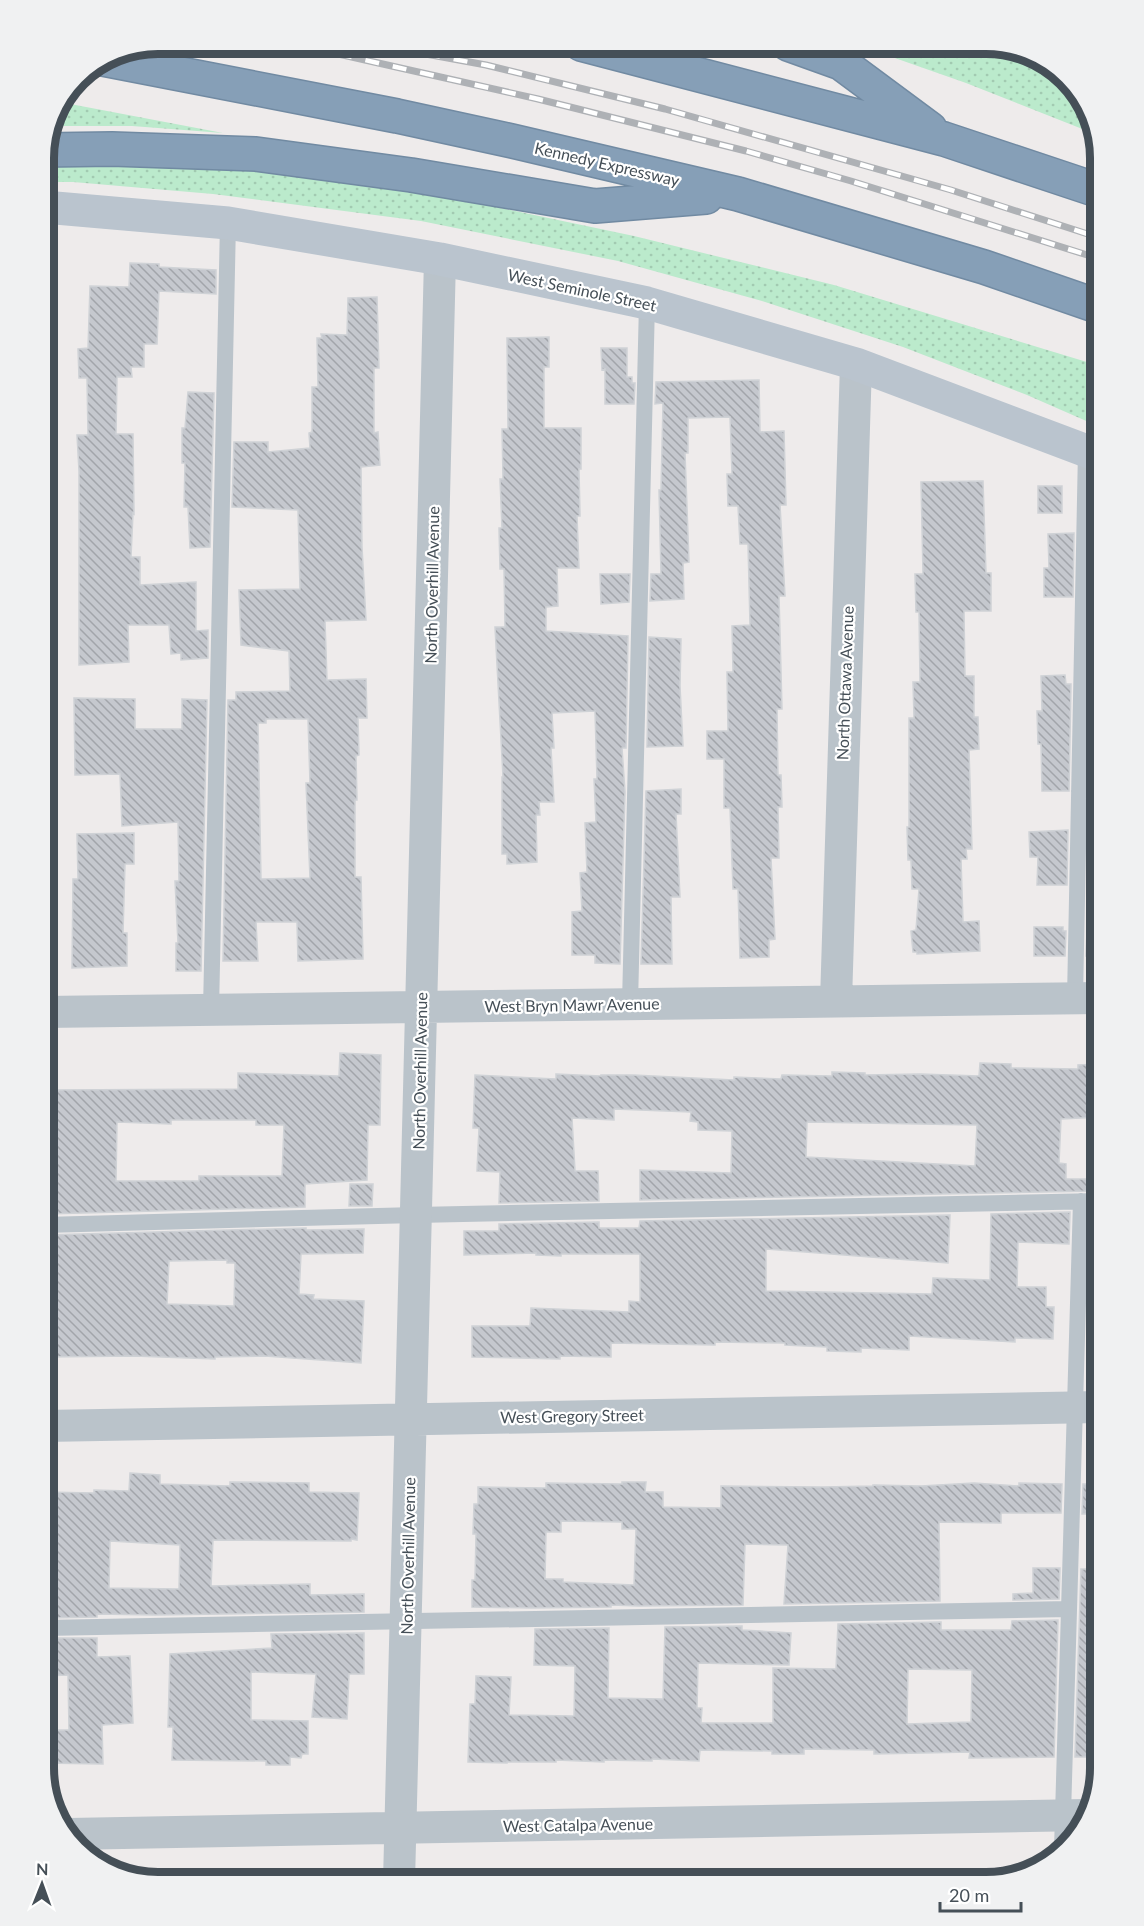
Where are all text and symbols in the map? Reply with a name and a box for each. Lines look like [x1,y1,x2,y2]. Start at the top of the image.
street label: Kennedy Expressway [533,138,682,190]
street label: West Seminole Street [506,264,658,315]
street label: North Overhill Avenue [421,506,442,664]
street label: North Ottawa Avenue [832,606,857,760]
street label: North Overhill Avenue [409,992,430,1150]
street label: West Bryn Mawr Avenue [484,993,660,1016]
street label: West Gregory Street [500,1405,644,1426]
street label: North Overhill Avenue [397,1477,418,1635]
street label: West Catalpa Avenue [503,1814,653,1835]
north arrow [12,1854,72,1914]
text: N [36,1859,49,1878]
scale bar [940,1875,1021,1913]
text: 20 m [949,1884,989,1906]

